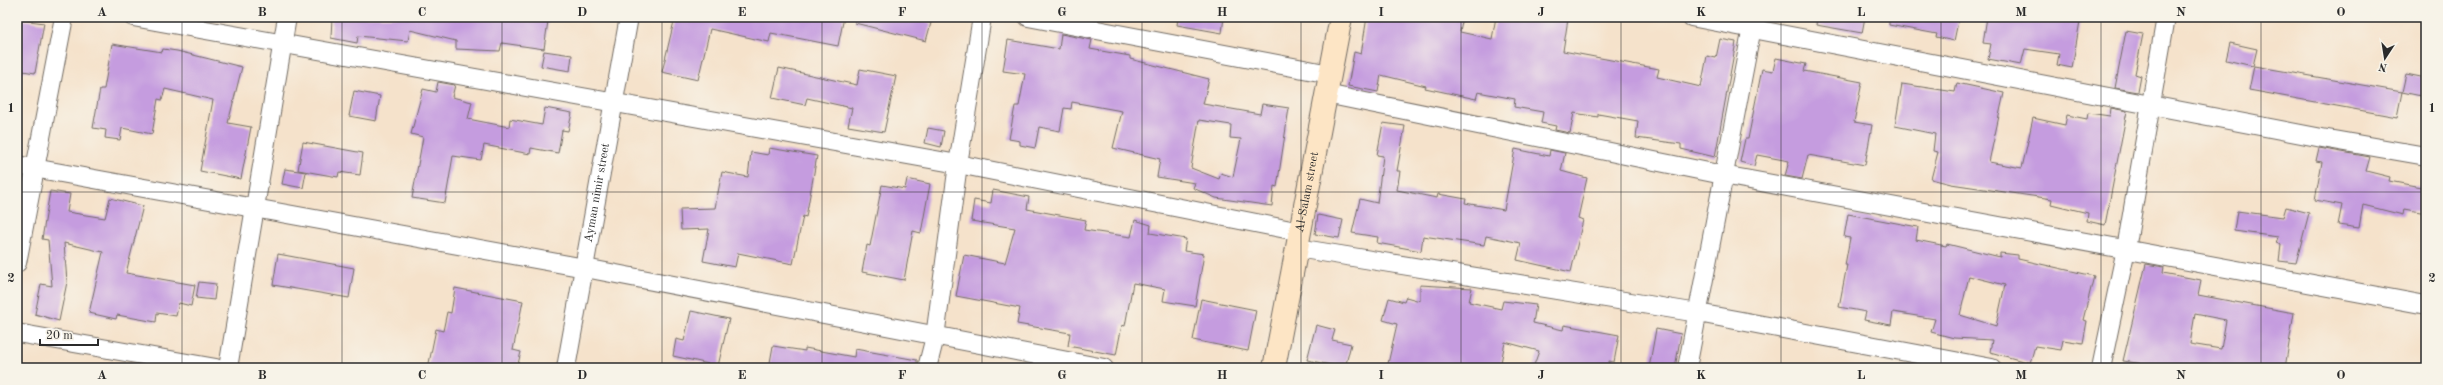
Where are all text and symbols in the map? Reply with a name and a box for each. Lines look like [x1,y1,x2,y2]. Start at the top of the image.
text: A [97,6,107,19]
text: B [257,6,267,19]
text: C [418,6,426,19]
text: D [577,6,587,19]
text: E [738,6,747,19]
text: F [898,6,907,19]
text: G [1057,6,1067,19]
text: H [1217,6,1228,19]
text: I [1378,6,1384,19]
text: J [1537,6,1545,19]
text: K [1696,6,1706,19]
text: L [1857,6,1866,19]
text: M [2015,6,2027,19]
text: N [2176,6,2186,19]
text: O [2336,6,2346,19]
north arrow [2365,38,2405,78]
text: N [2377,60,2388,73]
text: 1 [7,102,15,115]
text: 1 [2428,102,2436,115]
street label: Ayman nimir street [583,142,612,243]
street label: Al-Salam street [1294,151,1321,234]
text: 2 [7,272,15,285]
text: 2 [2428,272,2436,285]
scale bar [40,321,98,347]
text: 20 m [46,330,73,342]
text: A [97,369,107,382]
text: B [257,369,267,382]
text: C [418,369,426,382]
text: D [577,369,587,382]
text: E [738,369,747,382]
text: F [898,369,907,382]
text: G [1057,369,1067,382]
text: H [1217,369,1228,382]
text: I [1378,369,1384,382]
text: J [1537,369,1545,382]
text: K [1696,369,1706,382]
text: L [1857,369,1866,382]
text: M [2015,369,2027,382]
text: N [2176,369,2186,382]
text: O [2336,369,2346,382]

